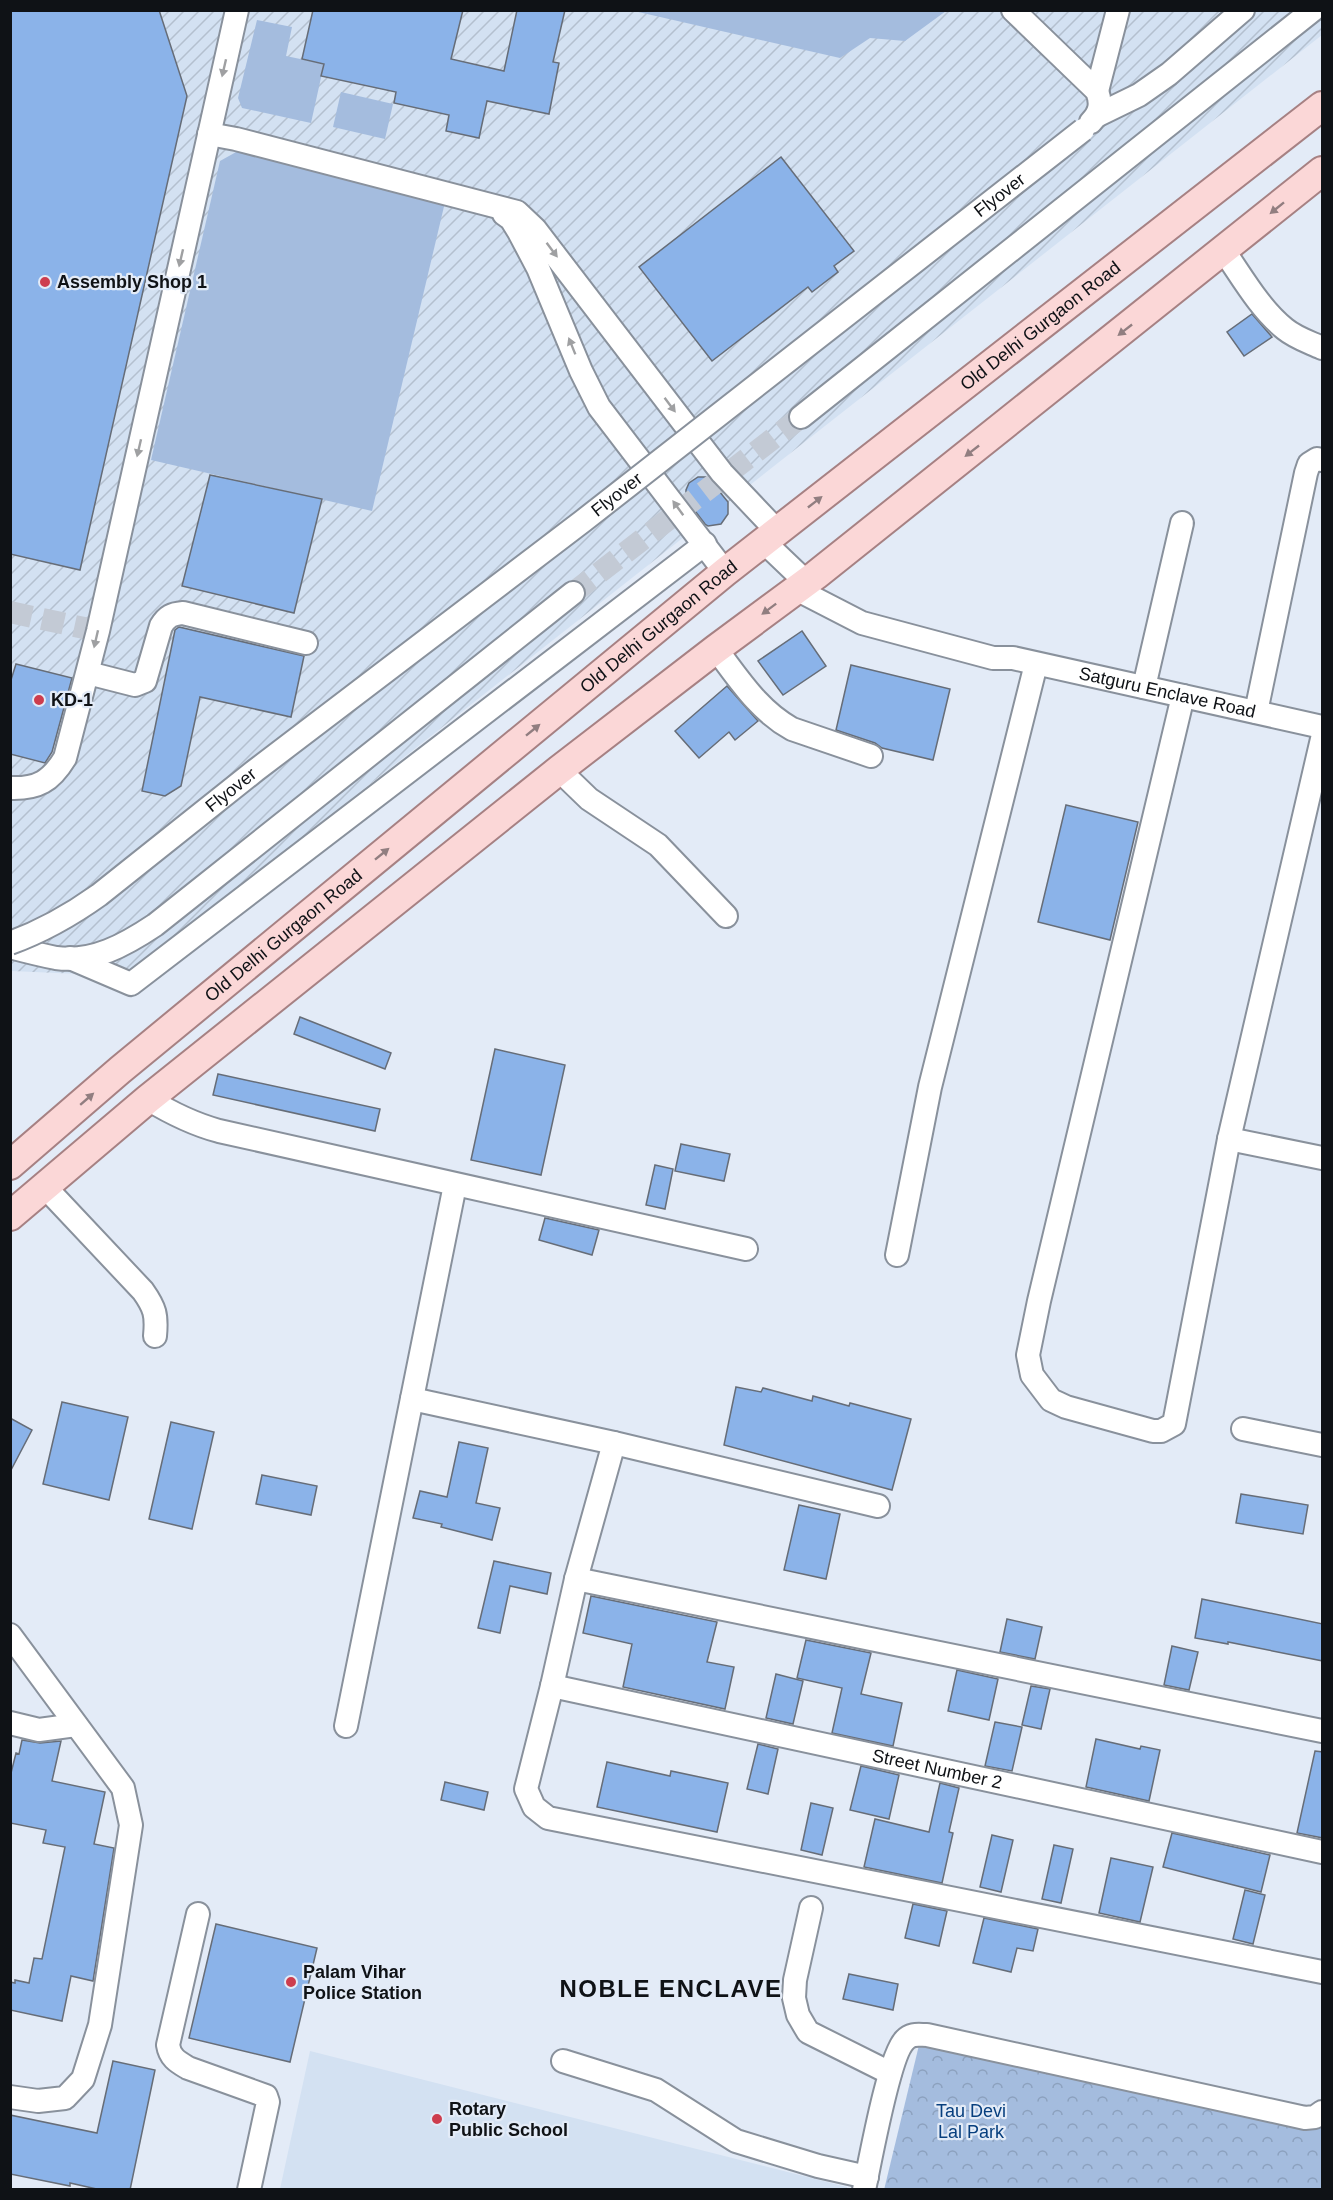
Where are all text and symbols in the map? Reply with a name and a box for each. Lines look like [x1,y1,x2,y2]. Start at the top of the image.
one-way arrow [218,58,228,77]
street label: Flyover [970,169,1029,221]
one-way arrow [1269,201,1285,214]
one-way arrow [545,242,558,258]
one-way arrow [176,249,185,268]
street label: Old Delhi Gurgaon Road [956,257,1124,394]
place label: Assembly Shop 1 [57,272,207,292]
marker: Assembly Shop 1 [38,275,52,289]
one-way arrow [1117,323,1133,336]
one-way arrow [567,337,576,355]
one-way arrow [664,397,676,413]
one-way arrow [133,439,143,457]
one-way arrow [965,445,980,457]
street label: Flyover [587,469,646,521]
one-way arrow [808,497,823,509]
one-way arrow [672,501,684,517]
street label: Old Delhi Gurgaon Road [576,556,741,697]
one-way arrow [761,603,776,615]
one-way arrow [91,629,101,648]
street label: Satguru Enclave Road [1077,663,1257,722]
place label: KD-1 [51,690,93,710]
marker: KD-1 [32,693,46,707]
one-way arrow [525,724,541,737]
street label: Flyover [202,764,260,816]
one-way arrow [374,848,390,861]
street label: Old Delhi Gurgaon Road [201,865,366,1006]
one-way arrow [79,1093,94,1106]
street label: Street Number 2 [870,1745,1004,1793]
place label: Palam Vihar Police Station [303,1962,422,2003]
marker: Palam Vihar Police Station [284,1975,298,1989]
district label: NOBLE ENCLAVE [559,1975,783,2002]
place label: Rotary Public School [449,2099,568,2140]
park label: Tau Devi Lal Park [936,2101,1006,2142]
marker: Rotary Public School [430,2112,444,2126]

